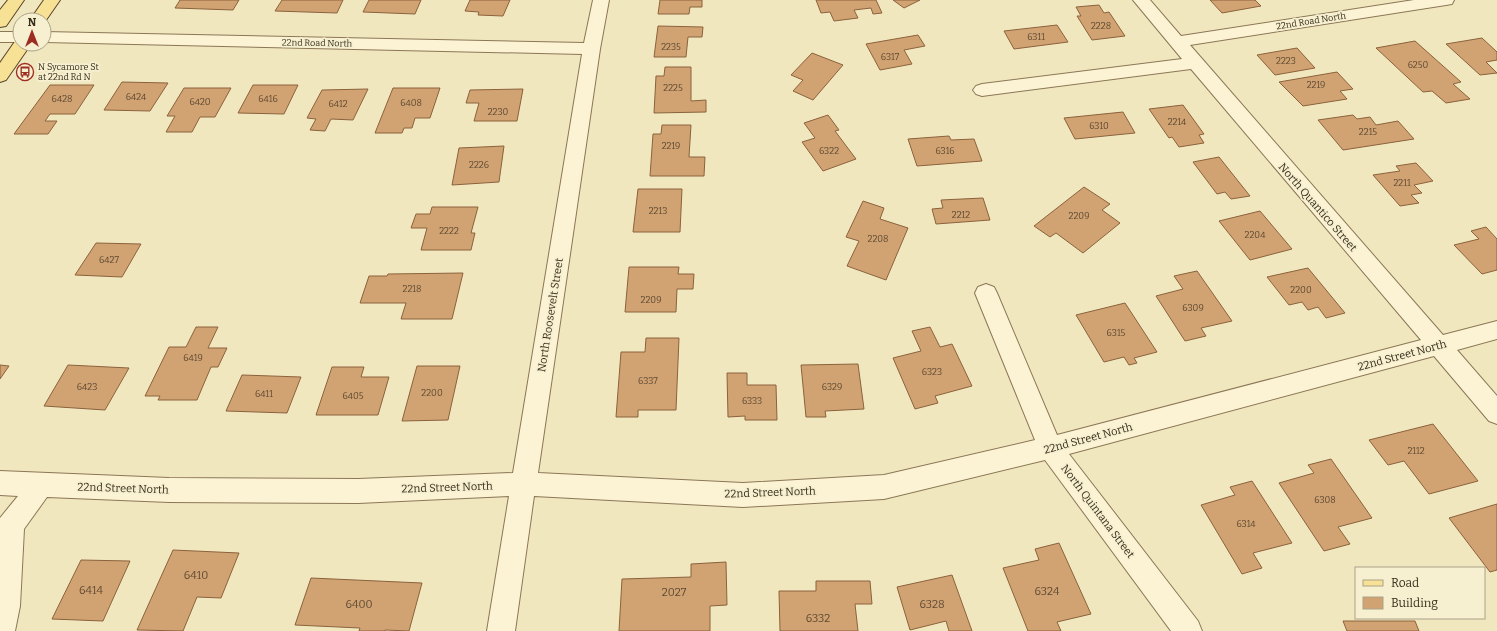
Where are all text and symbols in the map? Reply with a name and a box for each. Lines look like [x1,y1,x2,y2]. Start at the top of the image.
street label: 22nd Road North [1275,10,1347,31]
north arrow [12,12,52,52]
text: N [28,16,37,29]
house number: 2228 [1091,21,1111,31]
house number: 6311 [1027,32,1045,42]
street label: 22nd Road North [282,37,353,49]
house number: 2235 [661,42,681,52]
house number: 6317 [881,52,900,62]
house number: 2223 [1276,56,1296,66]
house number: 6250 [1408,60,1429,70]
bus stop icon: N Sycamore St at 22nd Rd N [15,62,35,82]
place label: N Sycamore St at 22nd Rd N [38,62,99,82]
house number: 2219 [1307,80,1325,90]
house number: 2225 [663,83,683,93]
house number: 6424 [126,92,147,102]
house number: 6428 [52,94,72,104]
house number: 6416 [258,94,278,104]
house number: 6420 [189,97,211,107]
house number: 6408 [400,98,422,108]
house number: 6412 [328,99,348,109]
house number: 2230 [488,107,509,117]
house number: 2214 [1168,117,1187,127]
house number: 6310 [1089,121,1109,131]
house number: 2215 [1359,127,1377,137]
house number: 2219 [662,141,680,151]
house number: 6322 [819,146,839,156]
house number: 6316 [935,146,955,156]
house number: 2226 [469,160,489,170]
street label: North Quantico Street [1276,160,1360,254]
house number: 2211 [1393,178,1411,188]
house number: 2213 [649,206,667,216]
house number: 2212 [952,210,970,220]
house number: 2209 [1069,211,1089,221]
house number: 2222 [439,226,459,236]
house number: 2204 [1245,230,1266,240]
house number: 2208 [868,234,888,244]
house number: 6427 [99,255,119,265]
street label: North Roosevelt Street [535,257,566,373]
house number: 2218 [403,284,421,294]
house number: 2200 [1290,285,1312,295]
house number: 2209 [641,295,661,305]
house number: 6309 [1182,303,1204,313]
house number: 6315 [1107,328,1126,338]
street label: 22nd Street North [1356,337,1448,374]
house number: 6419 [183,353,203,363]
house number: 6323 [922,367,942,377]
house number: 6337 [638,376,658,386]
house number: 6423 [77,382,97,392]
house number: 6329 [822,382,842,392]
house number: 2200 [421,388,443,398]
house number: 6411 [255,389,273,399]
house number: 6405 [342,391,364,401]
house number: 6333 [742,396,762,406]
street label: 22nd Street North [1042,420,1134,457]
house number: 2112 [1407,446,1425,456]
street label: North Quintana Street [1058,462,1137,561]
street label: 22nd Street North [401,479,493,496]
street label: 22nd Street North [77,480,169,497]
street label: 22nd Street North [724,484,816,501]
house number: 6308 [1314,495,1336,505]
house number: 6314 [1236,519,1256,529]
legend [1355,567,1485,619]
house number: 6410 [184,569,208,582]
text: Road [1391,576,1419,590]
house number: 6414 [79,584,103,597]
house number: 6324 [1035,585,1060,598]
house number: 2027 [662,586,687,599]
text: Building [1391,596,1438,610]
house number: 6400 [345,598,373,611]
house number: 6328 [919,598,945,611]
house number: 6332 [806,612,830,625]

